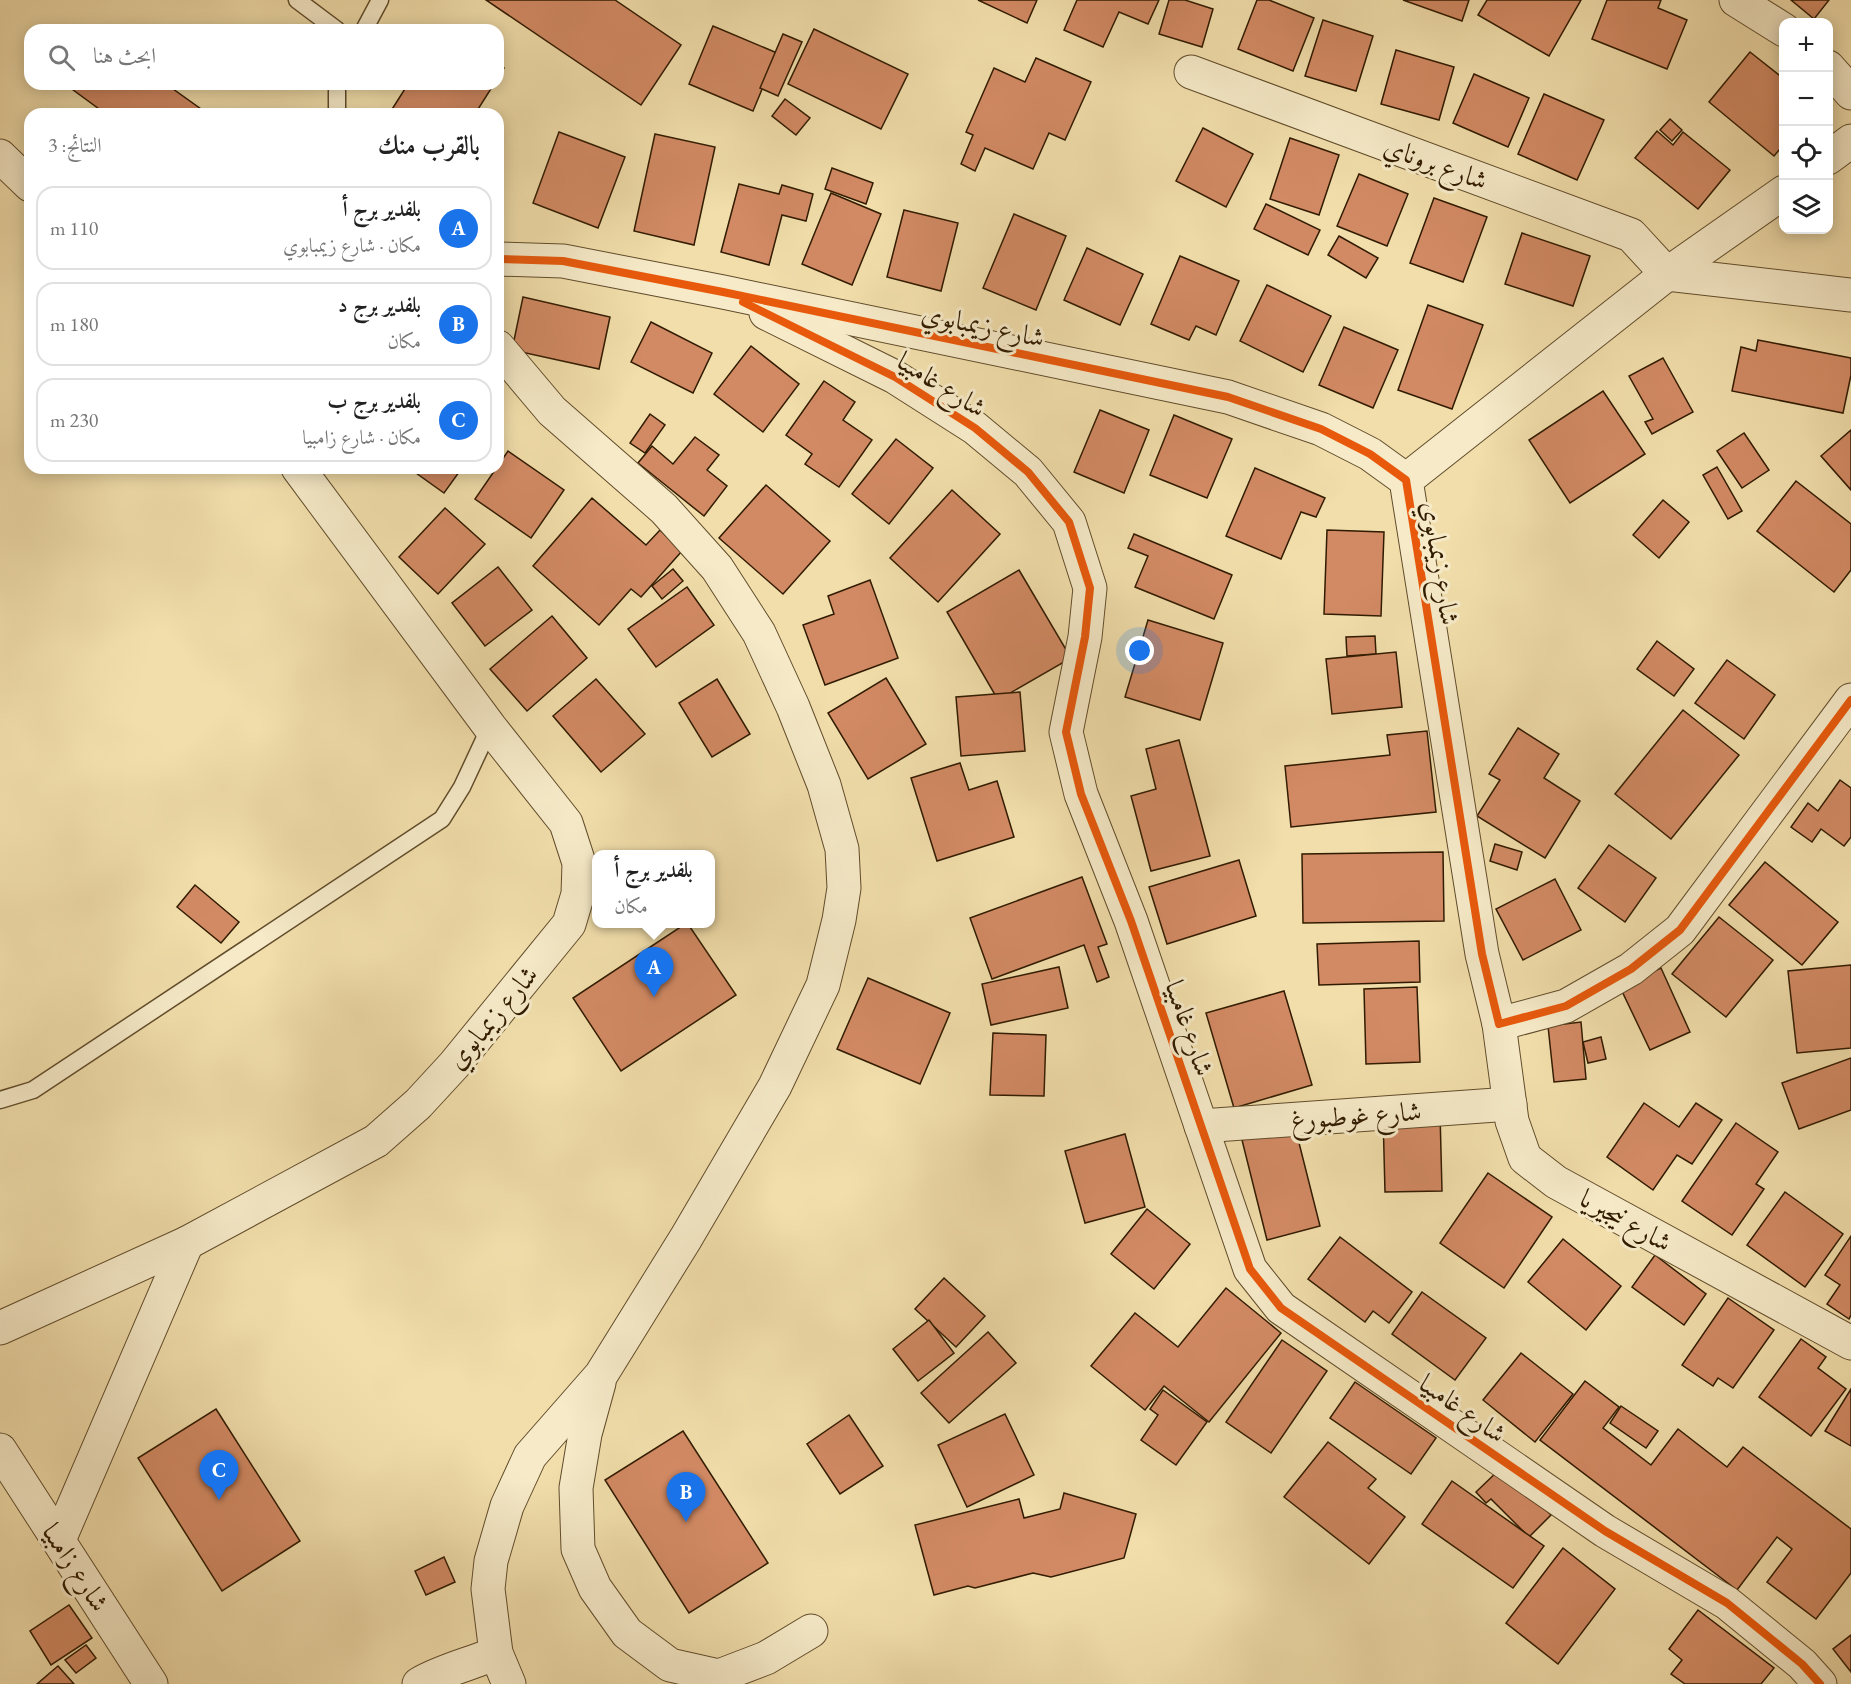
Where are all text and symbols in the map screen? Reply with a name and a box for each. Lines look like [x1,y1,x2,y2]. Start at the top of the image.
map controls [1779,18,1833,234]
button: + [1779,18,1833,72]
search box [24,24,504,90]
icon: search [45,41,78,74]
text: ابحث هنا [93,41,156,70]
button: − [1779,72,1833,126]
button: locate [1779,126,1833,180]
text: بالقرب منك [378,128,480,162]
street label: شارع بروناي [1378,128,1493,203]
text: النتائج: 3 [48,132,102,158]
button: layers [1779,180,1833,234]
text: بلفدير برج أ [342,194,421,223]
text: 110 m [50,215,98,241]
text: A [451,215,466,241]
text: مكان · شارع زيمبابوي [283,232,421,258]
text: بلفدير برج د [338,290,421,319]
street label: شارع زيمبابوي [917,295,1048,360]
text: 180 m [50,311,98,337]
text: B [452,311,465,337]
text: مكان [387,328,421,354]
street label: شارع غامبيا [888,343,993,429]
text: بلفدير برج ب [327,386,421,415]
text: 230 m [50,407,98,433]
text: C [451,407,466,433]
text: مكان · شارع زامبيا [302,424,421,450]
street label: شارع زيمبابوي [1409,499,1468,628]
your location [1125,636,1154,665]
popup [592,850,715,928]
text: بلفدير برج أ [614,855,693,884]
text: مكان [614,893,648,919]
pin: A [634,948,674,997]
street label: شارع زيمبابوي [438,958,549,1079]
street label: شارع غامبيا [1153,976,1223,1082]
street label: شارع غوطبورغ [1289,1093,1423,1142]
street label: شارع نيجيريا [1571,1180,1678,1264]
street label: شارع غامبيا [1410,1365,1514,1455]
pin: C [200,1450,238,1500]
pin: B [666,1472,706,1522]
street label: شارع زامبيا [30,1516,118,1621]

